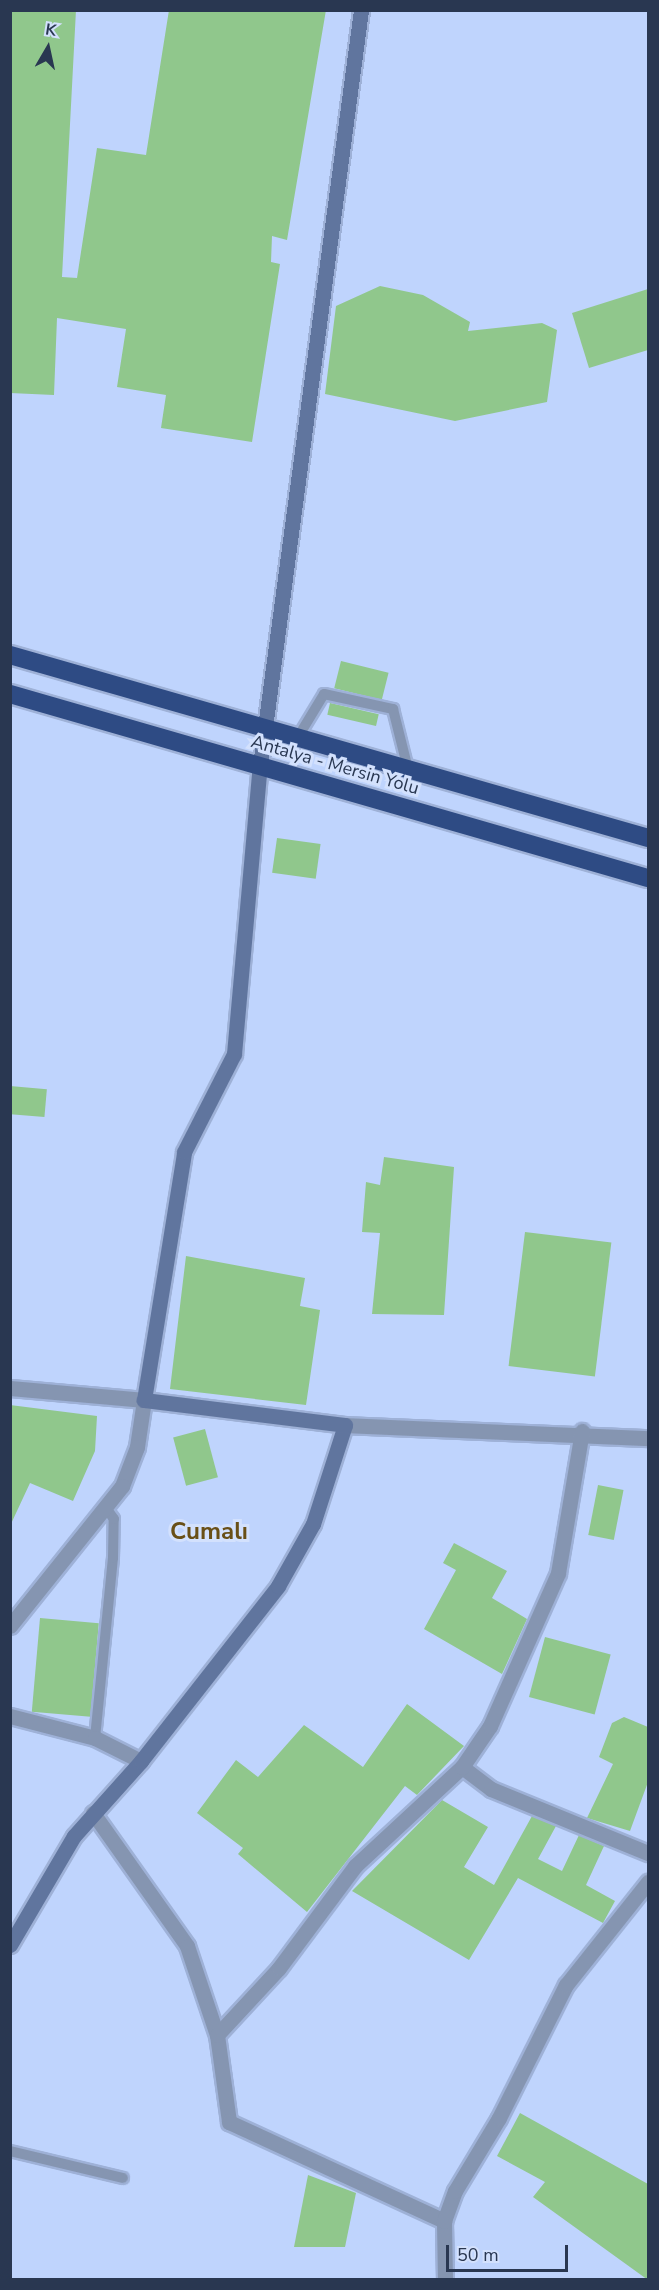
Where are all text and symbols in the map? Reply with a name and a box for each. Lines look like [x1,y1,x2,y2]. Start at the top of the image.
north arrow [18,18,78,78]
text: K [44,19,58,42]
street label: Antalya - Mersin Yolu [249,731,421,799]
district label: Cumalı [170,1518,248,1546]
scale bar [449,2233,570,2271]
text: 50 m [457,2243,499,2267]

